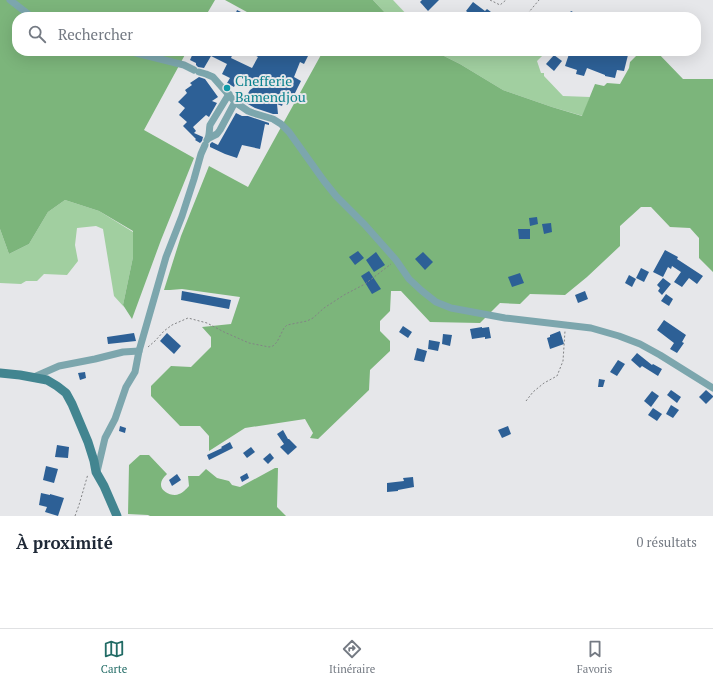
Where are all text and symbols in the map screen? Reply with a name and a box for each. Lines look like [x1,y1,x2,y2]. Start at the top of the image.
search box [12,12,701,56]
icon: search [26,23,48,45]
text: Rechercher [58,24,133,44]
place label: Chefferie Bamendjou [235,71,306,106]
marker: Chefferie Bamendjou [222,83,232,93]
text: À proximité [16,531,113,554]
text: 0 résultats [637,533,697,551]
tab: Carte [101,638,127,676]
tab: Itinéraire [329,638,375,676]
tab: Favoris [577,638,612,676]

